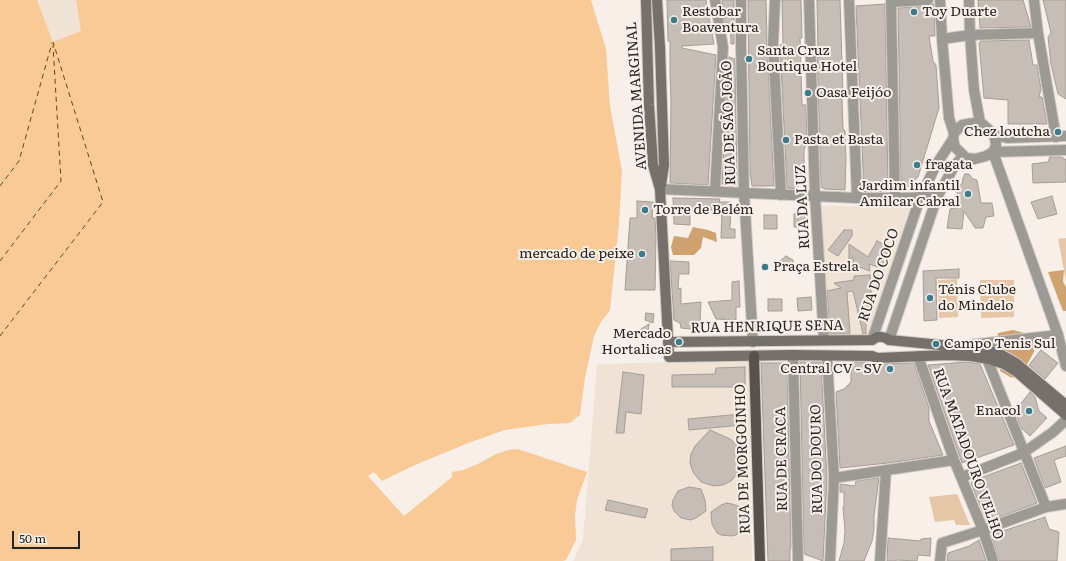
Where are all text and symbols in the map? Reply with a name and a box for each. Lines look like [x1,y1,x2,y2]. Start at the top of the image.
place label: Restobar Boaventura [682,4,759,36]
place label: Toy Duarte [922,4,997,20]
marker: Toy Duarte [909,7,919,17]
marker: Restobar Boaventura [669,15,679,25]
street label: AVENIDA MARGINAL [623,21,651,171]
place label: Santa Cruz Boutique Hotel [757,43,857,76]
marker: Santa Cruz Boutique Hotel [744,54,754,64]
street label: RUA DE SÃO JOÃO [718,60,740,186]
place label: Oasa Feijóo [816,85,891,101]
marker: Oasa Feijóo [803,88,813,98]
place label: Chez loutcha [964,124,1050,140]
marker: Chez loutcha [1053,127,1063,137]
place label: Pasta et Basta [794,132,883,148]
marker: Pasta et Basta [781,135,791,145]
place label: fragata [925,157,972,173]
marker: fragata [912,160,922,170]
street label: RUA DA LUZ [792,164,814,250]
place label: Jardim infantil Amilcar Cabral [859,178,960,210]
marker: Jardim infantil Amilcar Cabral [963,189,973,199]
place label: Torre de Belém [653,202,754,218]
marker: Torre de Belém [640,205,650,215]
street label: RUA DO COCO [855,226,903,324]
place label: mercado de peixe [519,246,634,262]
marker: mercado de peixe [637,249,647,259]
place label: Praça Estrela [773,259,859,275]
marker: Praça Estrela [760,262,770,272]
place label: Ténis Clube do Mindelo [938,282,1016,314]
marker: Ténis Clube do Mindelo [925,293,935,303]
street label: RUA HENRIQUE SENA [690,317,844,337]
place label: Mercado Hortalicas [602,326,671,358]
place label: Campo Tenis Sul [944,336,1055,352]
marker: Mercado Hortalicas [674,337,684,347]
marker: Campo Tenis Sul [931,339,941,349]
place label: Central CV - SV [780,361,882,377]
marker: Central CV - SV [885,364,895,374]
street label: RUA MATADOURO VELHO [929,366,1007,542]
street label: RUA DE MORGOINHO [732,384,754,534]
place label: Enacol [976,403,1021,419]
street label: RUA DO DOURO [808,404,826,514]
street label: RUA DE CRACA [773,406,791,512]
marker: Enacol [1024,406,1034,416]
scale bar [14,523,82,549]
text: 50 m [19,529,46,547]

